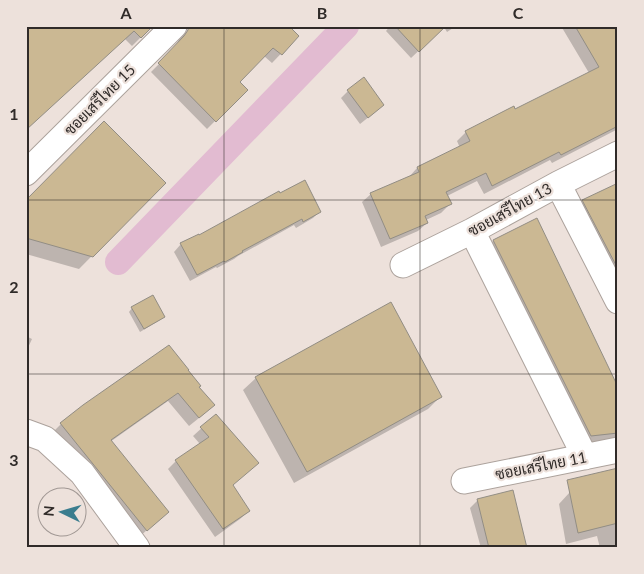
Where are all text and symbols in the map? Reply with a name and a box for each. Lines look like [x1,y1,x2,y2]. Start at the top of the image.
text: A [119,3,132,22]
text: B [317,3,327,22]
text: C [513,3,524,22]
street label: ซอยเสรีไทย 15 [60,60,138,138]
text: 1 [9,104,19,123]
street label: ซอยเสรีไทย 13 [465,179,554,239]
text: 2 [9,277,19,296]
street label: ซอยเสรีไทย 11 [494,447,588,483]
text: 3 [9,450,19,469]
north arrow [38,486,88,536]
text: N [40,505,57,517]

